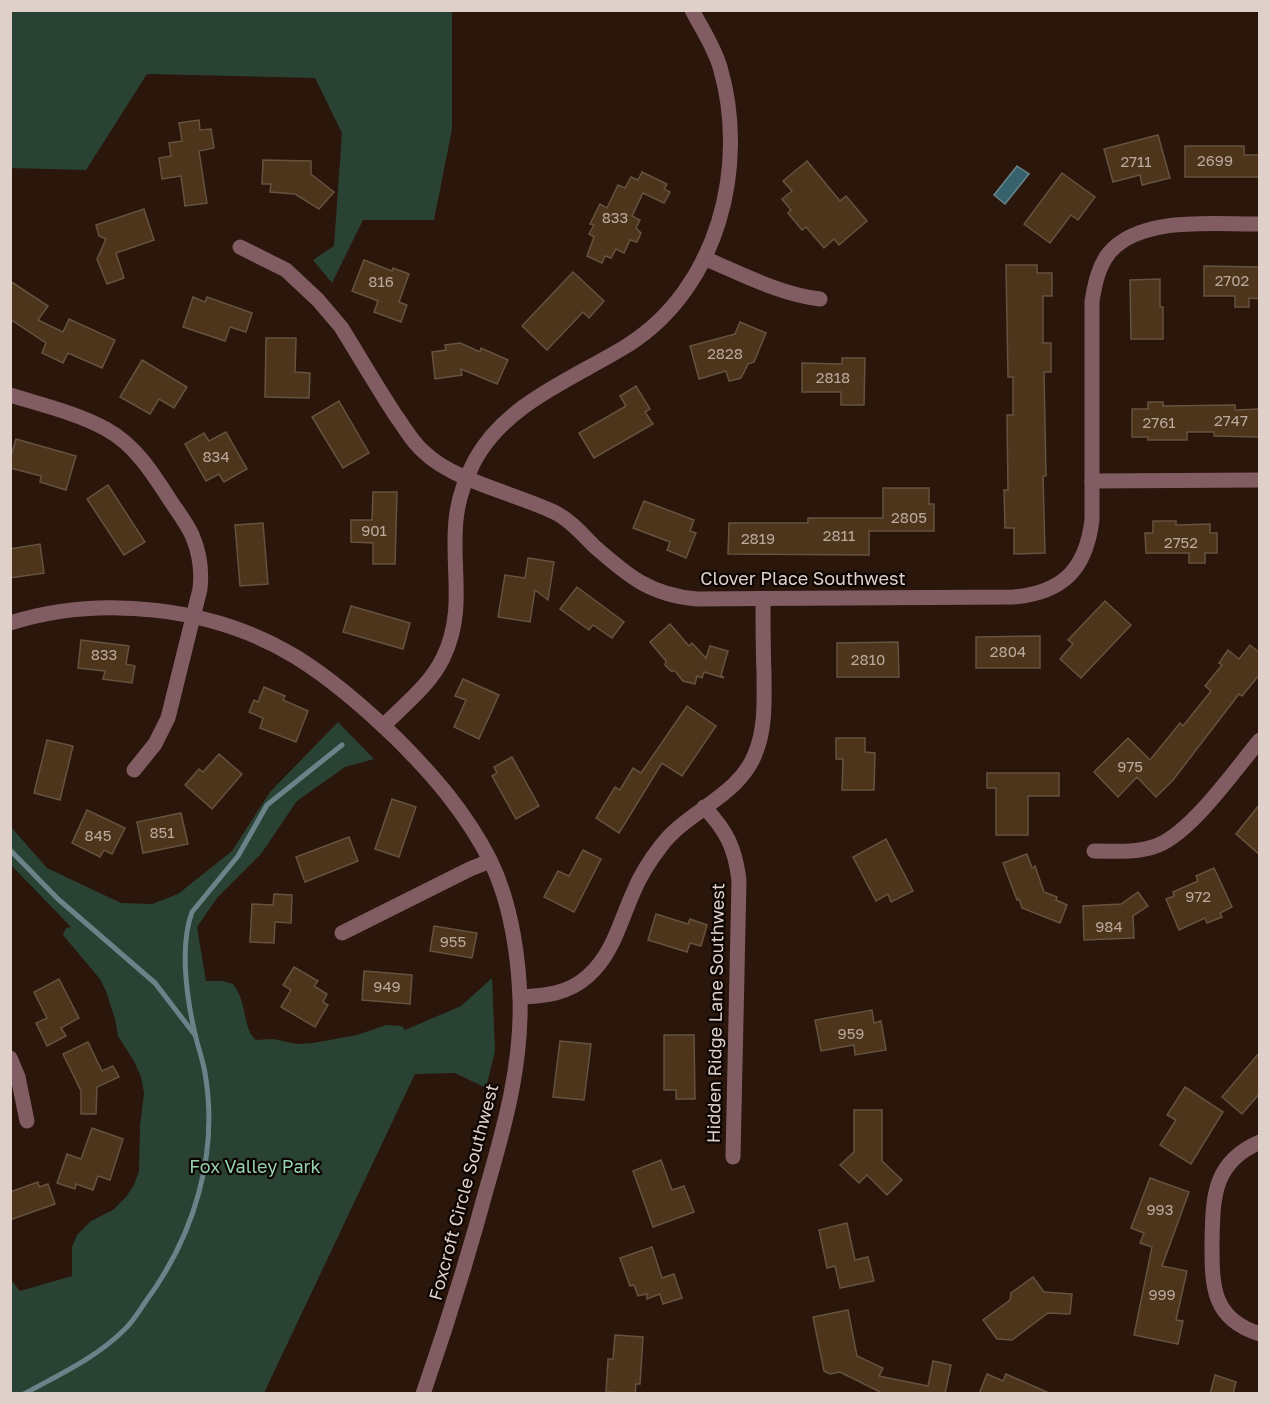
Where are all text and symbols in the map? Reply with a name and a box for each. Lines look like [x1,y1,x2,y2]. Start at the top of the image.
house number: 2699 [1197,151,1233,169]
house number: 2711 [1120,152,1152,170]
house number: 833 [602,208,628,226]
house number: 2702 [1215,271,1249,289]
house number: 816 [368,272,394,290]
house number: 2828 [707,344,743,362]
house number: 2818 [816,368,850,386]
house number: 2747 [1214,411,1248,429]
house number: 2761 [1142,413,1176,431]
house number: 834 [202,447,230,465]
house number: 2805 [891,508,927,526]
house number: 901 [361,521,387,539]
house number: 2811 [823,526,855,544]
house number: 2819 [741,529,775,547]
house number: 2752 [1164,533,1198,551]
street label: Clover Place Southwest [700,567,906,589]
house number: 2804 [990,642,1026,660]
house number: 833 [91,645,117,663]
house number: 2810 [851,650,885,668]
house number: 975 [1117,757,1143,775]
house number: 851 [149,823,175,841]
house number: 845 [84,826,112,844]
street label: Hidden Ridge Lane Southwest [702,883,728,1143]
house number: 972 [1185,887,1211,905]
house number: 984 [1095,917,1123,935]
house number: 955 [440,932,466,950]
house number: 949 [373,977,401,995]
house number: 959 [838,1024,864,1042]
street label: Foxcroft Circle Southwest [424,1081,503,1302]
park label: Fox Valley Park [189,1155,321,1177]
house number: 993 [1147,1200,1173,1218]
house number: 999 [1148,1285,1176,1303]

